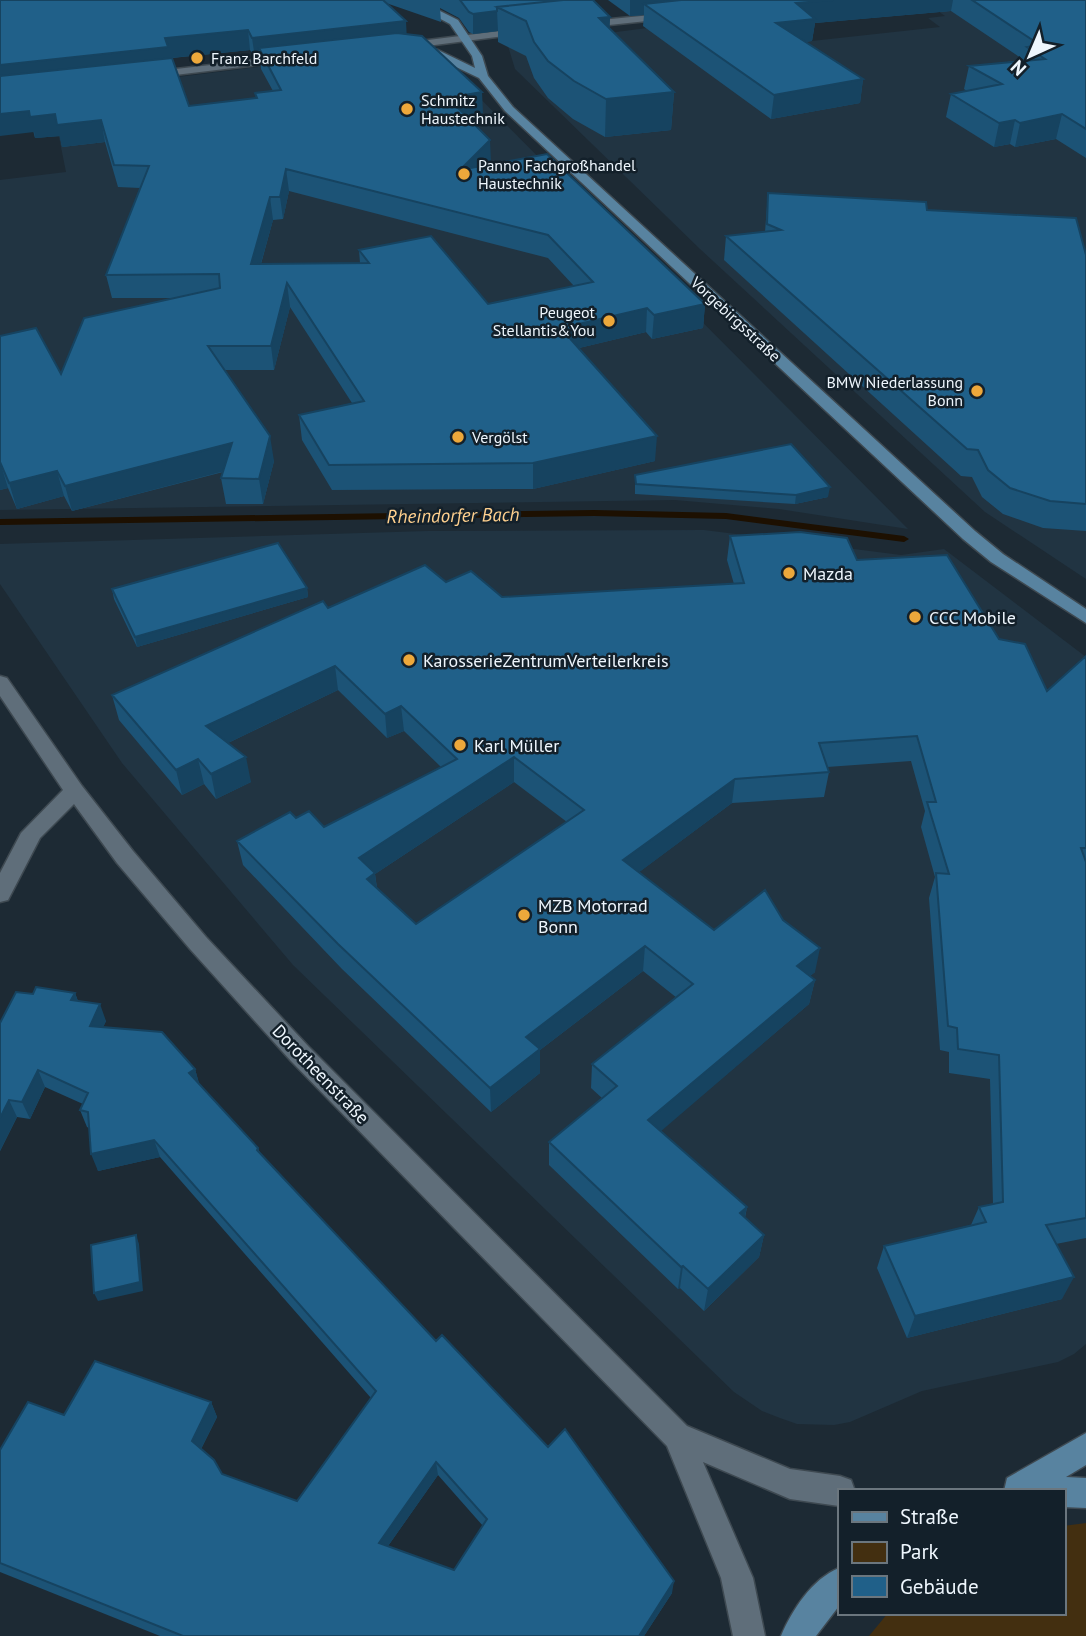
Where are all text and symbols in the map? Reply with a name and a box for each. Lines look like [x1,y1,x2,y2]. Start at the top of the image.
north arrow [995,21,1065,91]
place label: Franz Barchfeld [211,48,317,68]
marker: Franz Barchfeld [189,50,205,66]
text: N [1005,55,1031,81]
place label: Schmitz Haustechnik [421,90,505,128]
marker: Schmitz Haustechnik [399,101,415,117]
place label: Panno Fachgroßhandel Haustechnik [478,155,636,193]
marker: Panno Fachgroßhandel Haustechnik [456,166,472,182]
street label: Vorgebirgsstraße [686,272,785,366]
place label: Peugeot Stellantis&You [493,302,596,340]
marker: Peugeot Stellantis&You [601,313,617,329]
place label: BMW Niederlassung Bonn [826,372,963,410]
marker: BMW Niederlassung Bonn [969,383,985,399]
place label: Vergölst [471,427,528,447]
marker: Vergölst [450,429,466,445]
water label: Rheindorfer Bach [386,502,520,528]
place label: Mazda [803,562,853,585]
marker: Mazda [781,565,797,581]
place label: CCC Mobile [929,606,1016,629]
marker: CCC Mobile [907,609,923,625]
place label: KarosserieZentrumVerteilerkreis [423,649,669,672]
marker: KarosserieZentrumVerteilerkreis [401,652,417,668]
place label: Karl Müller [474,734,559,757]
marker: Karl Müller [452,737,468,753]
place label: MZB Motorrad Bonn [538,894,648,938]
marker: MZB Motorrad Bonn [516,907,532,923]
street label: Dorotheenstraße [268,1019,374,1129]
legend [838,1489,1065,1615]
text: Straße [900,1503,959,1530]
text: Park [900,1538,939,1565]
text: Gebäude [900,1573,979,1600]

